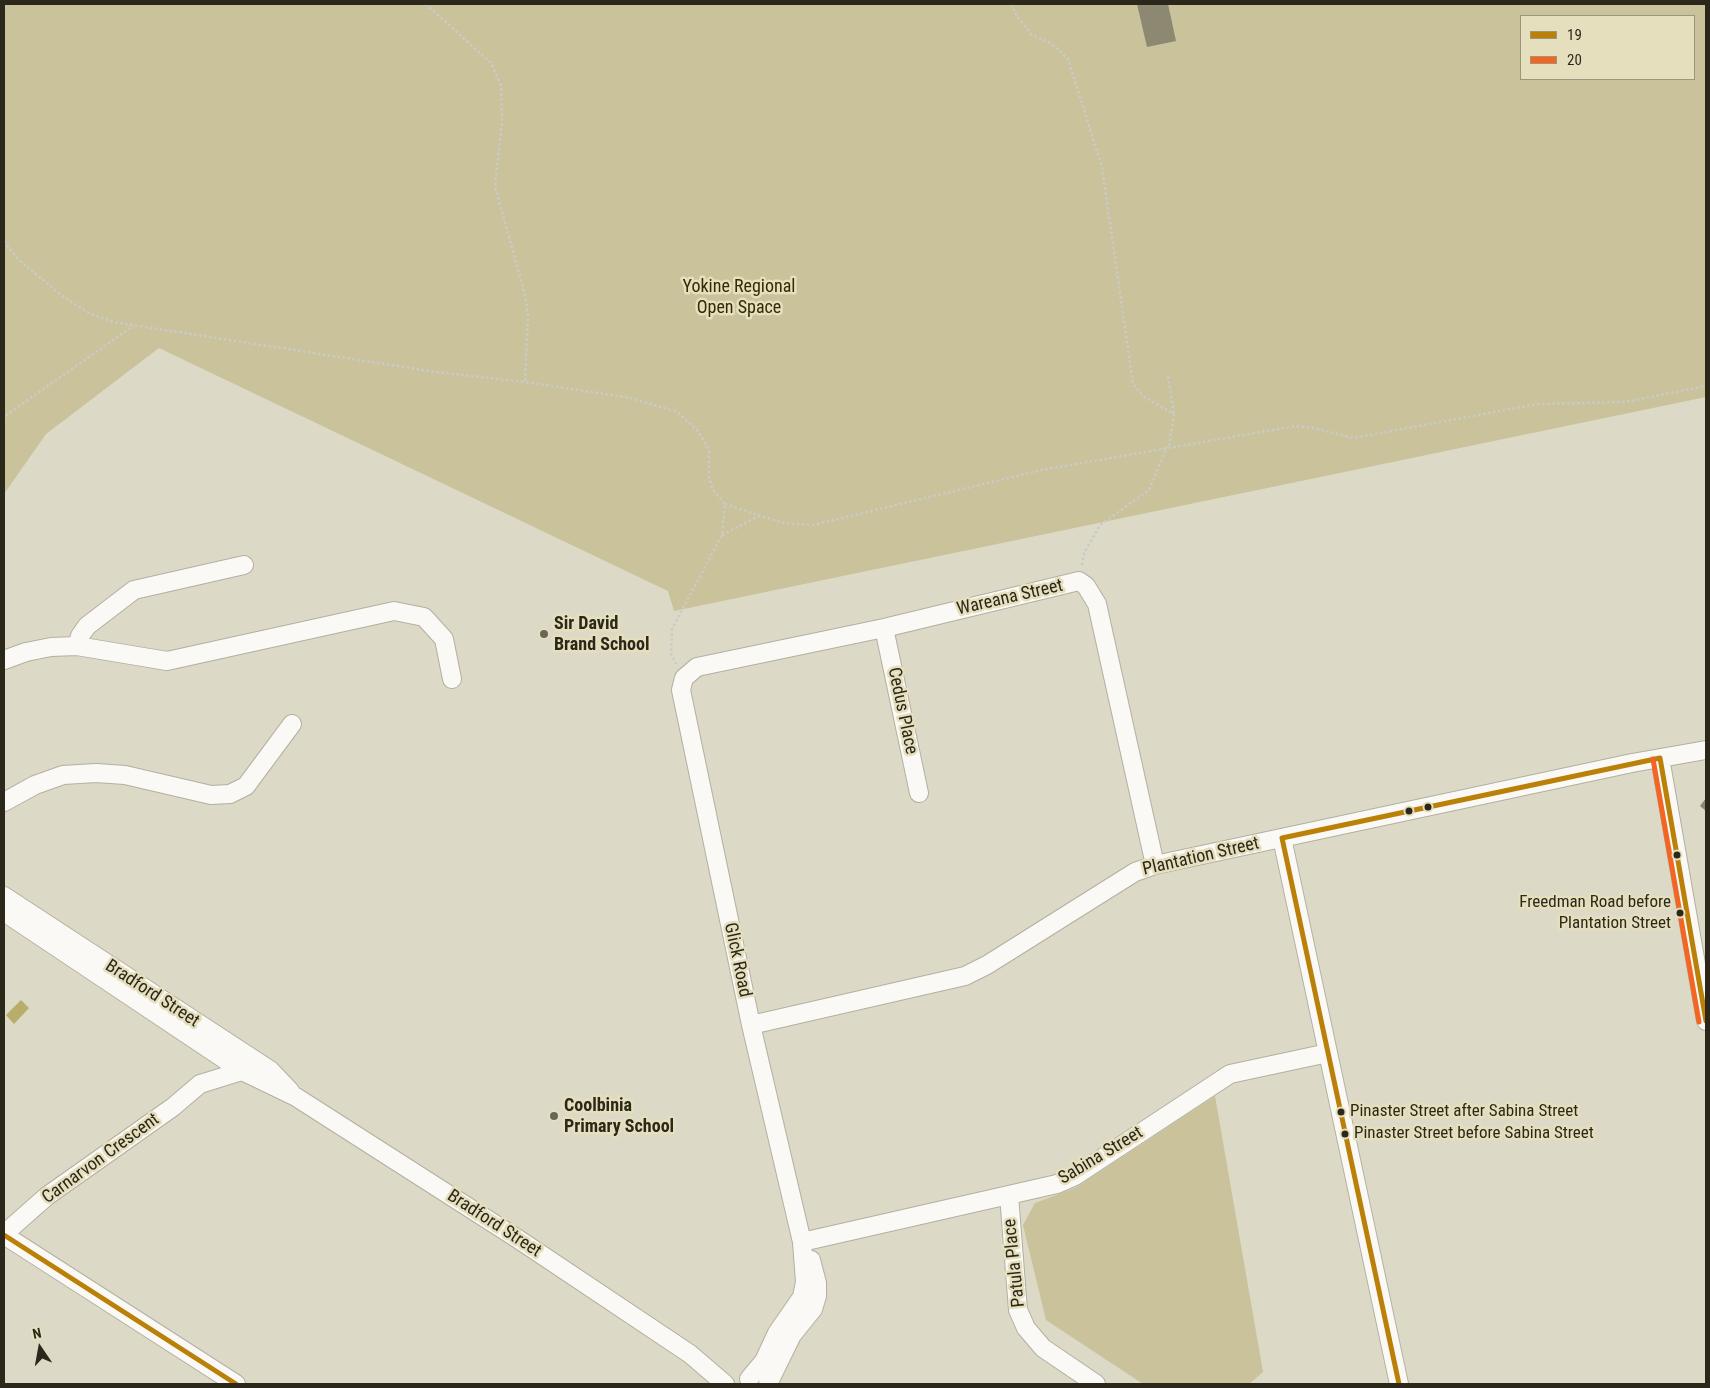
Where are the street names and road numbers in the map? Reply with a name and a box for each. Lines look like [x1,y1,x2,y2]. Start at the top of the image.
street label: Wareana Street [955,575,1065,621]
street label: Cedus Place [882,666,922,756]
street label: Plantation Street [1141,833,1261,881]
street label: Glick Road [719,921,755,999]
street label: Bradford Street [101,956,203,1032]
street label: Carnarvon Crescent [38,1109,164,1209]
street label: Sabina Street [1055,1122,1147,1190]
street label: Bradford Street [443,1186,545,1262]
street label: Patula Place [1000,1218,1030,1308]

